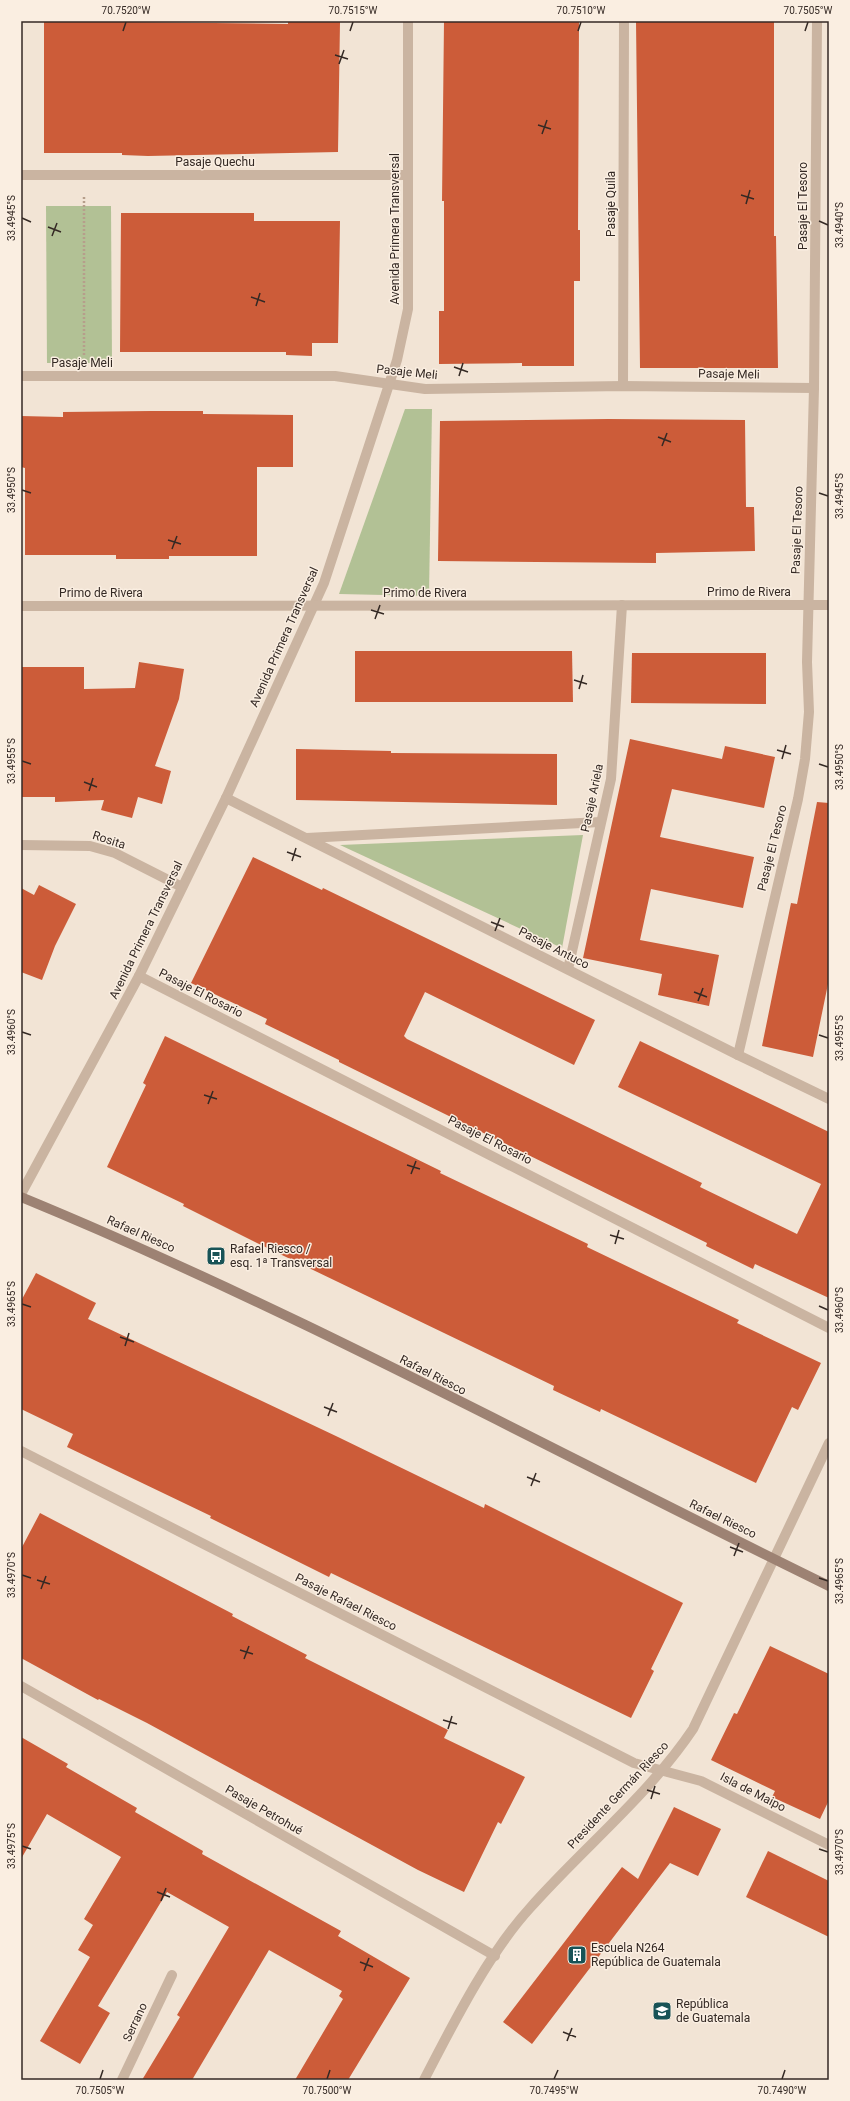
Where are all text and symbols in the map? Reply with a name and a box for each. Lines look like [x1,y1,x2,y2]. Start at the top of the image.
text: 70.7520°W [102,5,151,16]
text: 70.7515°W [329,5,378,16]
text: 70.7510°W [557,5,606,16]
text: 70.7505°W [784,5,833,16]
street label: Avenida Primera Transversal [388,153,402,305]
street label: Pasaje Quechu [175,155,255,169]
street label: Pasaje El Tesoro [796,162,810,250]
street label: Pasaje Quila [604,171,618,237]
text: 33.4945°S [6,195,17,241]
text: 33.4940°S [834,202,845,248]
street label: Pasaje Meli [51,356,113,370]
street label: Pasaje Meli [376,362,438,382]
street label: Pasaje Meli [698,366,760,382]
text: 33.4950°S [6,467,17,513]
text: 33.4945°S [834,473,845,519]
street label: Pasaje El Tesoro [788,486,806,574]
street label: Avenida Primera Transversal [247,565,321,709]
street label: Primo de Rivera [707,585,791,599]
street label: Primo de Rivera [59,586,143,600]
street label: Primo de Rivera [383,586,467,600]
text: 33.4955°S [6,738,17,784]
text: 33.4950°S [834,744,845,790]
street label: Pasaje Ariela [578,763,606,833]
street label: Pasaje El Tesoro [755,803,790,892]
street label: Rosita [91,828,127,852]
street label: Avenida Primera Transversal [106,859,186,1001]
street label: Pasaje Antuco [516,924,592,972]
street label: Pasaje El Rosario [157,966,246,1020]
text: 33.4960°S [6,1009,17,1055]
text: 33.4955°S [834,1015,845,1061]
street label: Pasaje El Rosario [446,1113,535,1167]
street label: Rafael Riesco [105,1213,177,1255]
place label: Rafael Riesco / esq. 1ª Transversal [230,1242,332,1270]
bus stop icon: Rafael Riesco / esq. 1ª Transversal [205,1245,227,1267]
text: 33.4965°S [6,1281,17,1327]
text: 33.4960°S [834,1287,845,1333]
street label: Rafael Riesco [397,1352,469,1398]
street label: Rafael Riesco [687,1497,759,1541]
text: 33.4970°S [6,1552,17,1598]
text: 33.4965°S [834,1558,845,1604]
street label: Pasaje Rafael Riesco [293,1570,399,1634]
street label: Presidente Germán Riesco [565,1738,671,1851]
street label: Isla de Maipo [718,1770,788,1815]
street label: Pasaje Petrohué [223,1782,305,1838]
text: 33.4975°S [6,1823,17,1869]
text: 33.4970°S [834,1829,845,1875]
place label: Escuela N264 República de Guatemala [591,1941,721,1969]
building icon: Escuela N264 República de Guatemala [566,1944,588,1966]
place label: República de Guatemala [676,1997,750,2025]
street label: Serrano [120,2000,150,2044]
school or university icon: República de Guatemala [651,2000,673,2022]
text: 70.7505°W [76,2085,125,2096]
text: 70.7500°W [303,2085,352,2096]
text: 70.7495°W [530,2085,579,2096]
text: 70.7490°W [758,2085,807,2096]

